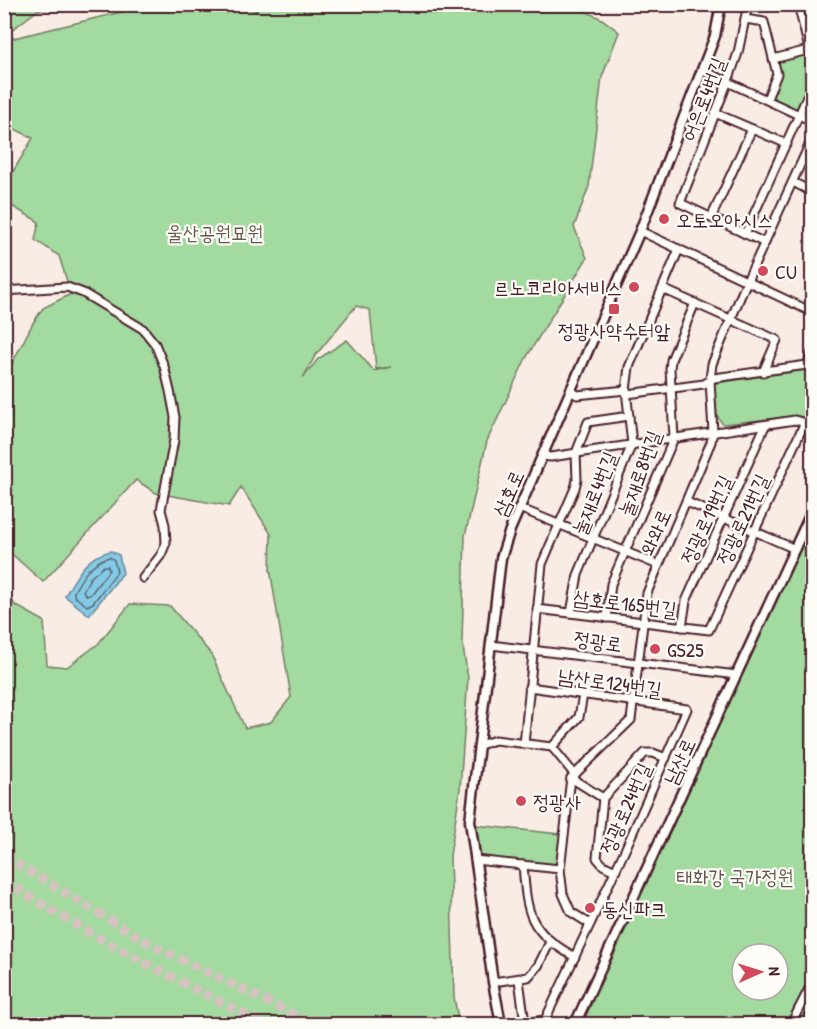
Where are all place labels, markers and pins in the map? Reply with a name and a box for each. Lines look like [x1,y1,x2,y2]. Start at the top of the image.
place label: 오토오아시스 [676,206,773,233]
marker: 오토오아시스 [657,212,671,226]
place label: CU [775,258,797,285]
marker: CU [756,264,770,278]
place label: 르노코리아서비스 [493,274,622,301]
marker: 르노코리아서비스 [627,280,641,294]
marker: 정광사약수터앞 [607,302,621,316]
place label: 정광사약수터앞 [558,317,670,344]
place label: GS25 [667,636,704,663]
marker: GS25 [648,642,662,656]
place label: 정광사 [533,788,581,815]
marker: 정광사 [514,794,528,808]
place label: 동신파크 [602,895,666,922]
marker: 동신파크 [583,901,597,915]

